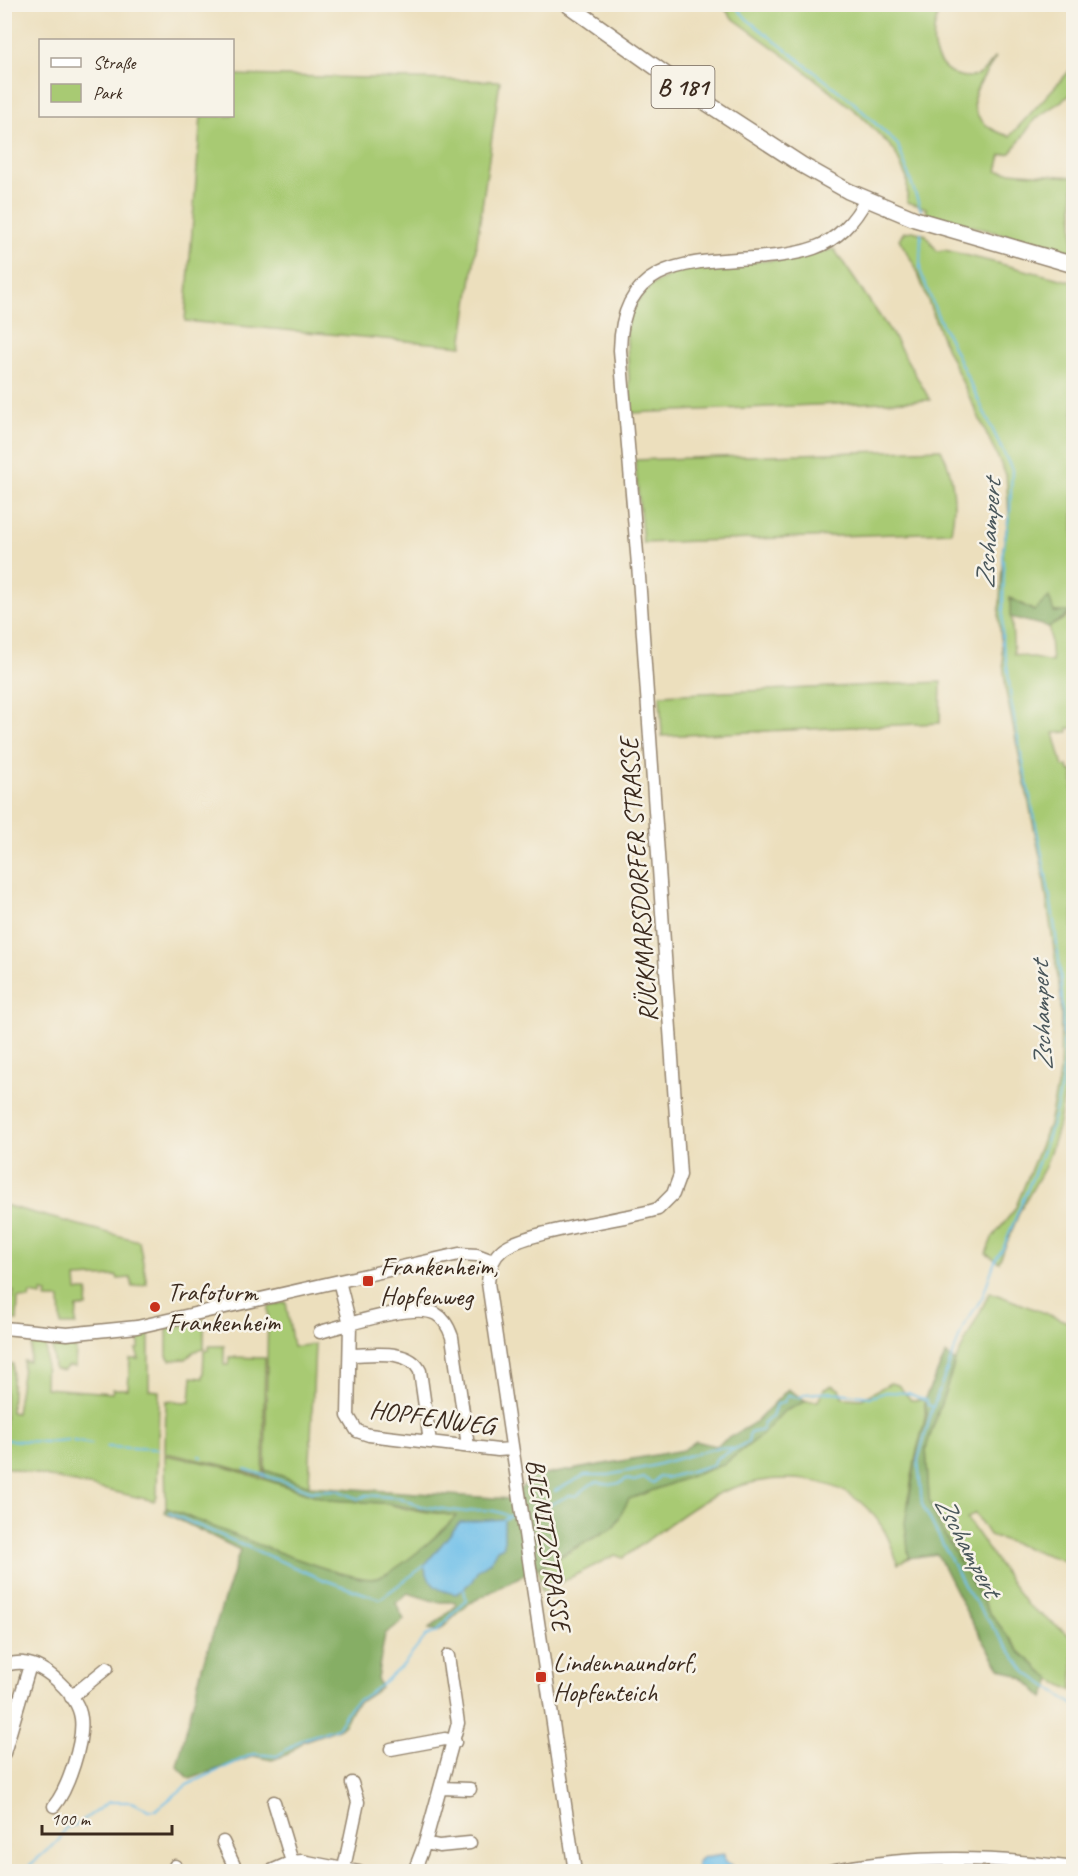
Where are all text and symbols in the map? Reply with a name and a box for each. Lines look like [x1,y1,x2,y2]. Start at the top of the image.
legend [39,39,234,117]
text: Straße [93,52,137,74]
road number: B 181 [652,66,714,108]
text: Park [93,82,123,104]
water label: Zschampert [967,474,1009,589]
street label: RÜCKMARSDORFER STRASSE [612,733,665,1023]
water label: Zschampert [1022,956,1060,1071]
place label: Frankenheim, Hopfenweg [380,1250,498,1313]
marker: Frankenheim, Hopfenweg [361,1274,375,1288]
place label: Trafoturm Frankenheim [167,1276,282,1339]
marker: Trafoturm Frankenheim [148,1300,162,1314]
street label: HOPFENWEG [368,1392,500,1443]
street label: BIENITZSTRASSE [519,1457,579,1637]
water label: Zschampert [927,1490,1011,1606]
place label: Lindennaundorf, Hopfenteich [553,1646,697,1709]
marker: Lindennaundorf, Hopfenteich [534,1670,548,1684]
scale bar [42,1798,172,1836]
text: 100 m [51,1808,92,1830]

